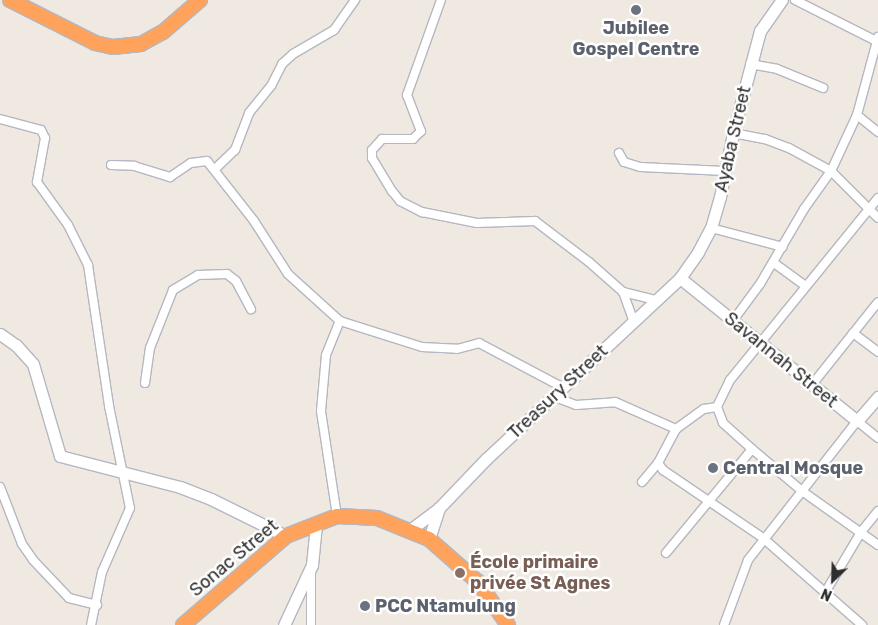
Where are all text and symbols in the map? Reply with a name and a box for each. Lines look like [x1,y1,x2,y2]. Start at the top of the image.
marker: Jubilee Gospel Centre [630,4,642,16]
place label: Jubilee Gospel Centre [573,18,699,60]
street label: Ayaba Street [710,84,756,194]
street label: Savannah Street [720,308,842,412]
street label: Treasury Street [504,340,612,444]
place label: Central Mosque [723,457,863,479]
marker: Central Mosque [707,462,719,474]
street label: Sonac Street [185,515,283,601]
place label: École primaire privée St Agnes [470,552,611,594]
north arrow [808,555,858,605]
marker: École primaire privée St Agnes [454,567,466,579]
text: N [819,584,835,604]
place label: PCC Ntamulung [375,595,516,617]
marker: PCC Ntamulung [359,600,371,612]

